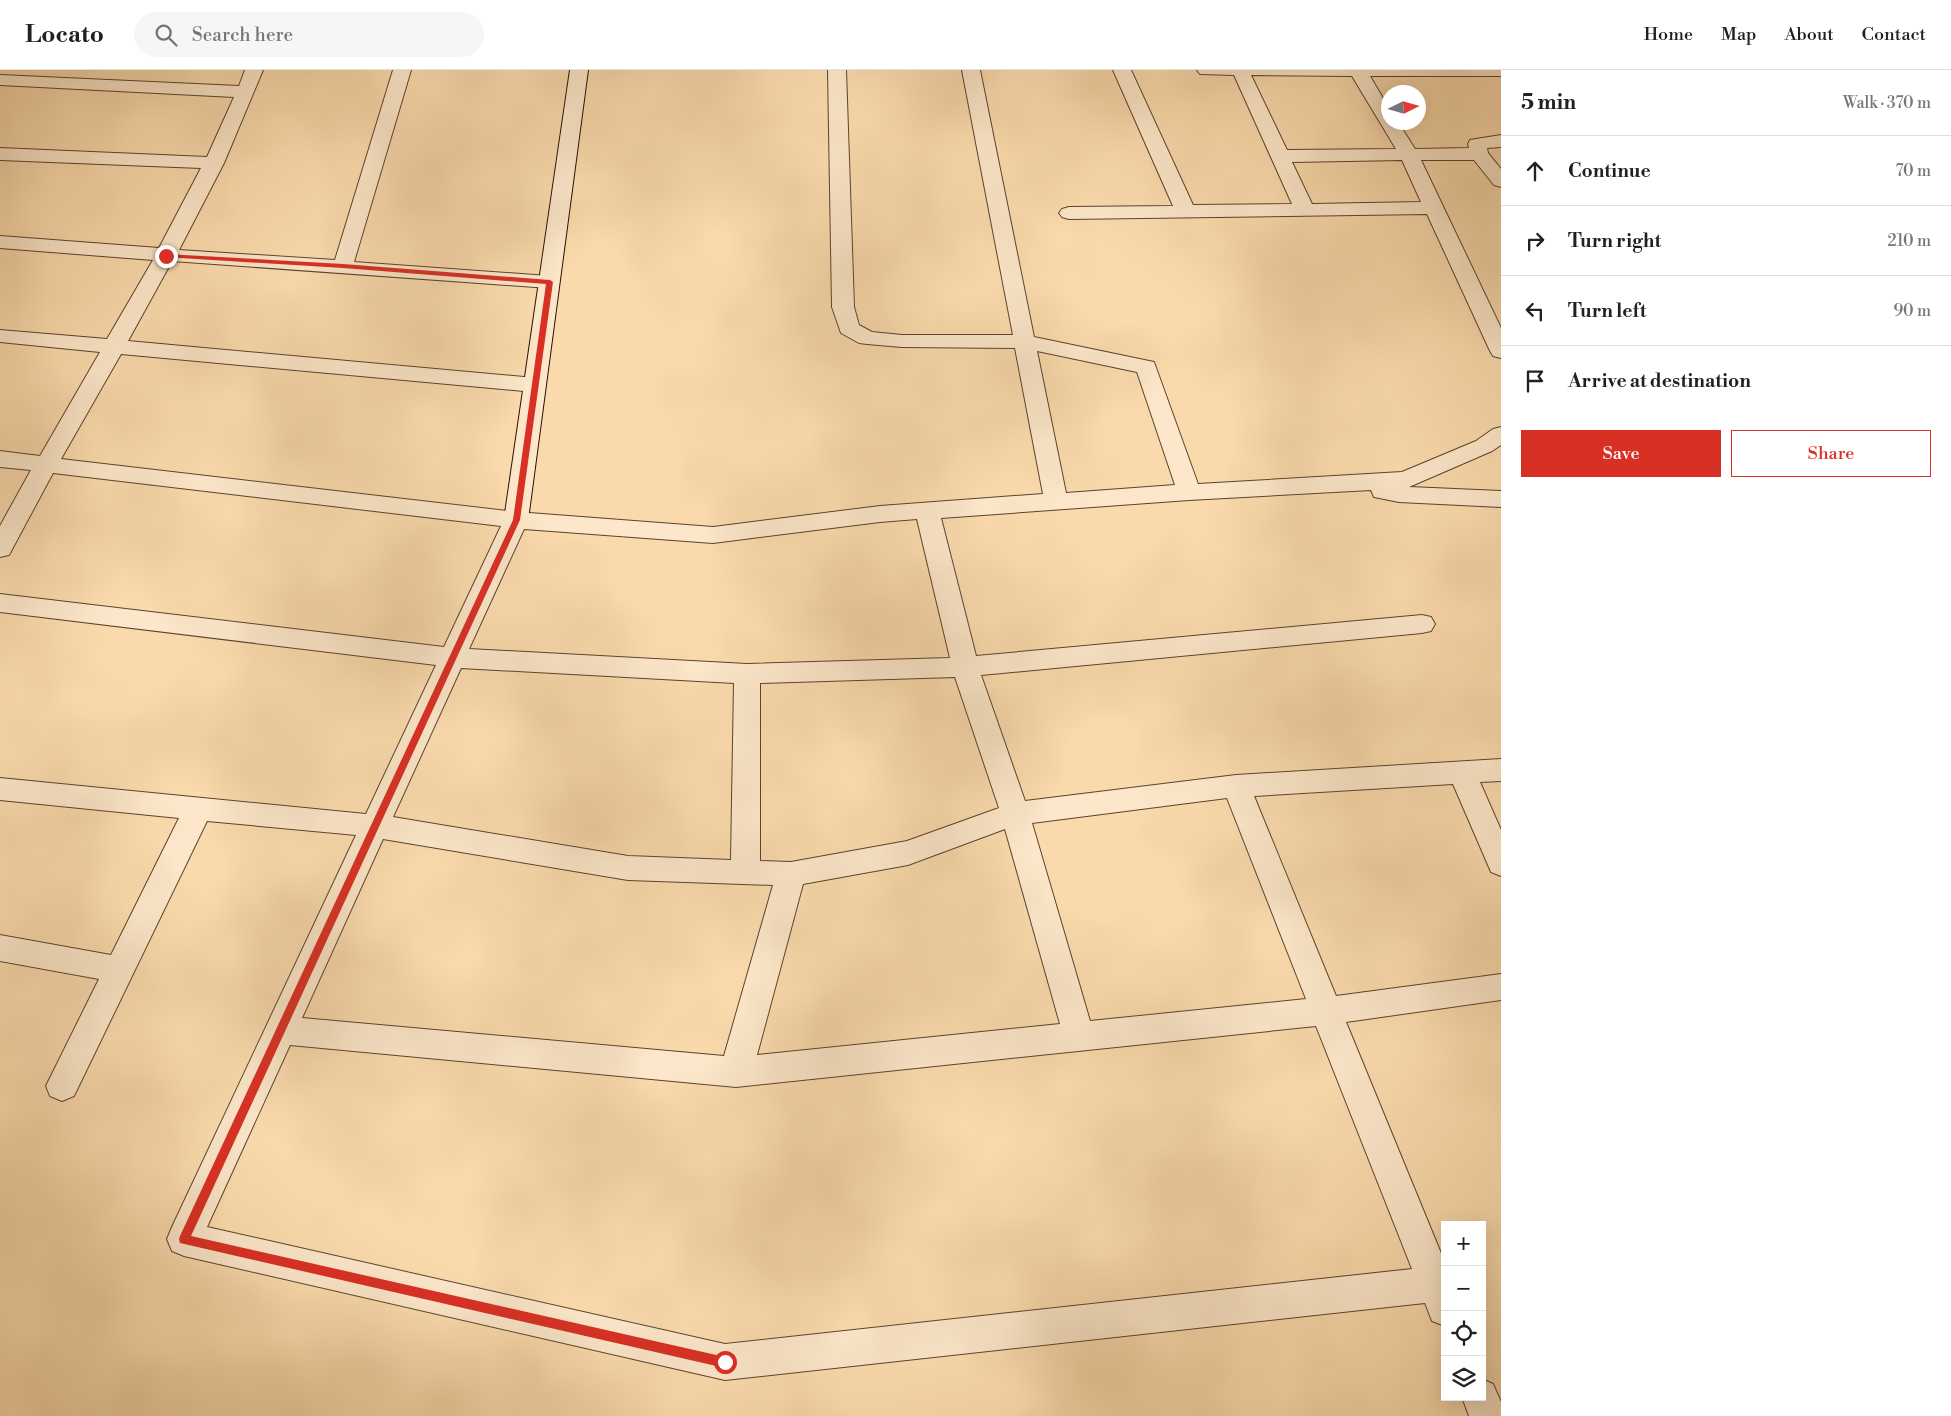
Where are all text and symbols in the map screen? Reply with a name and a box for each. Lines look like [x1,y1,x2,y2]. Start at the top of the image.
search box [134,12,484,57]
text: Locato [25,20,104,50]
icon: search [152,21,180,49]
text: Search here [192,23,293,47]
text: Home [1644,23,1693,46]
text: Map [1721,23,1757,46]
text: About [1785,23,1834,46]
text: Contact [1862,23,1926,46]
north arrow [1381,85,1426,130]
text: 5 min [1521,90,1576,116]
text: Walk · 370 m [1843,93,1931,113]
icon: ahead [1521,157,1549,185]
text: Continue [1568,159,1651,183]
text: 70 m [1895,161,1931,181]
icon: right [1521,227,1549,255]
text: Turn right [1568,229,1661,253]
text: 210 m [1887,231,1931,251]
route end [155,245,178,268]
icon: left [1521,297,1549,325]
text: Turn left [1568,299,1647,323]
text: 90 m [1893,301,1931,321]
icon: arrive [1521,367,1549,395]
text: Arrive at destination [1568,369,1751,393]
button: Save [1521,430,1721,477]
button: Share [1731,430,1931,477]
map controls [1441,1221,1486,1401]
button: + [1441,1221,1486,1266]
button: − [1441,1266,1486,1311]
button: locate [1441,1311,1486,1356]
route start [714,1351,737,1374]
button: layers [1441,1356,1486,1401]

